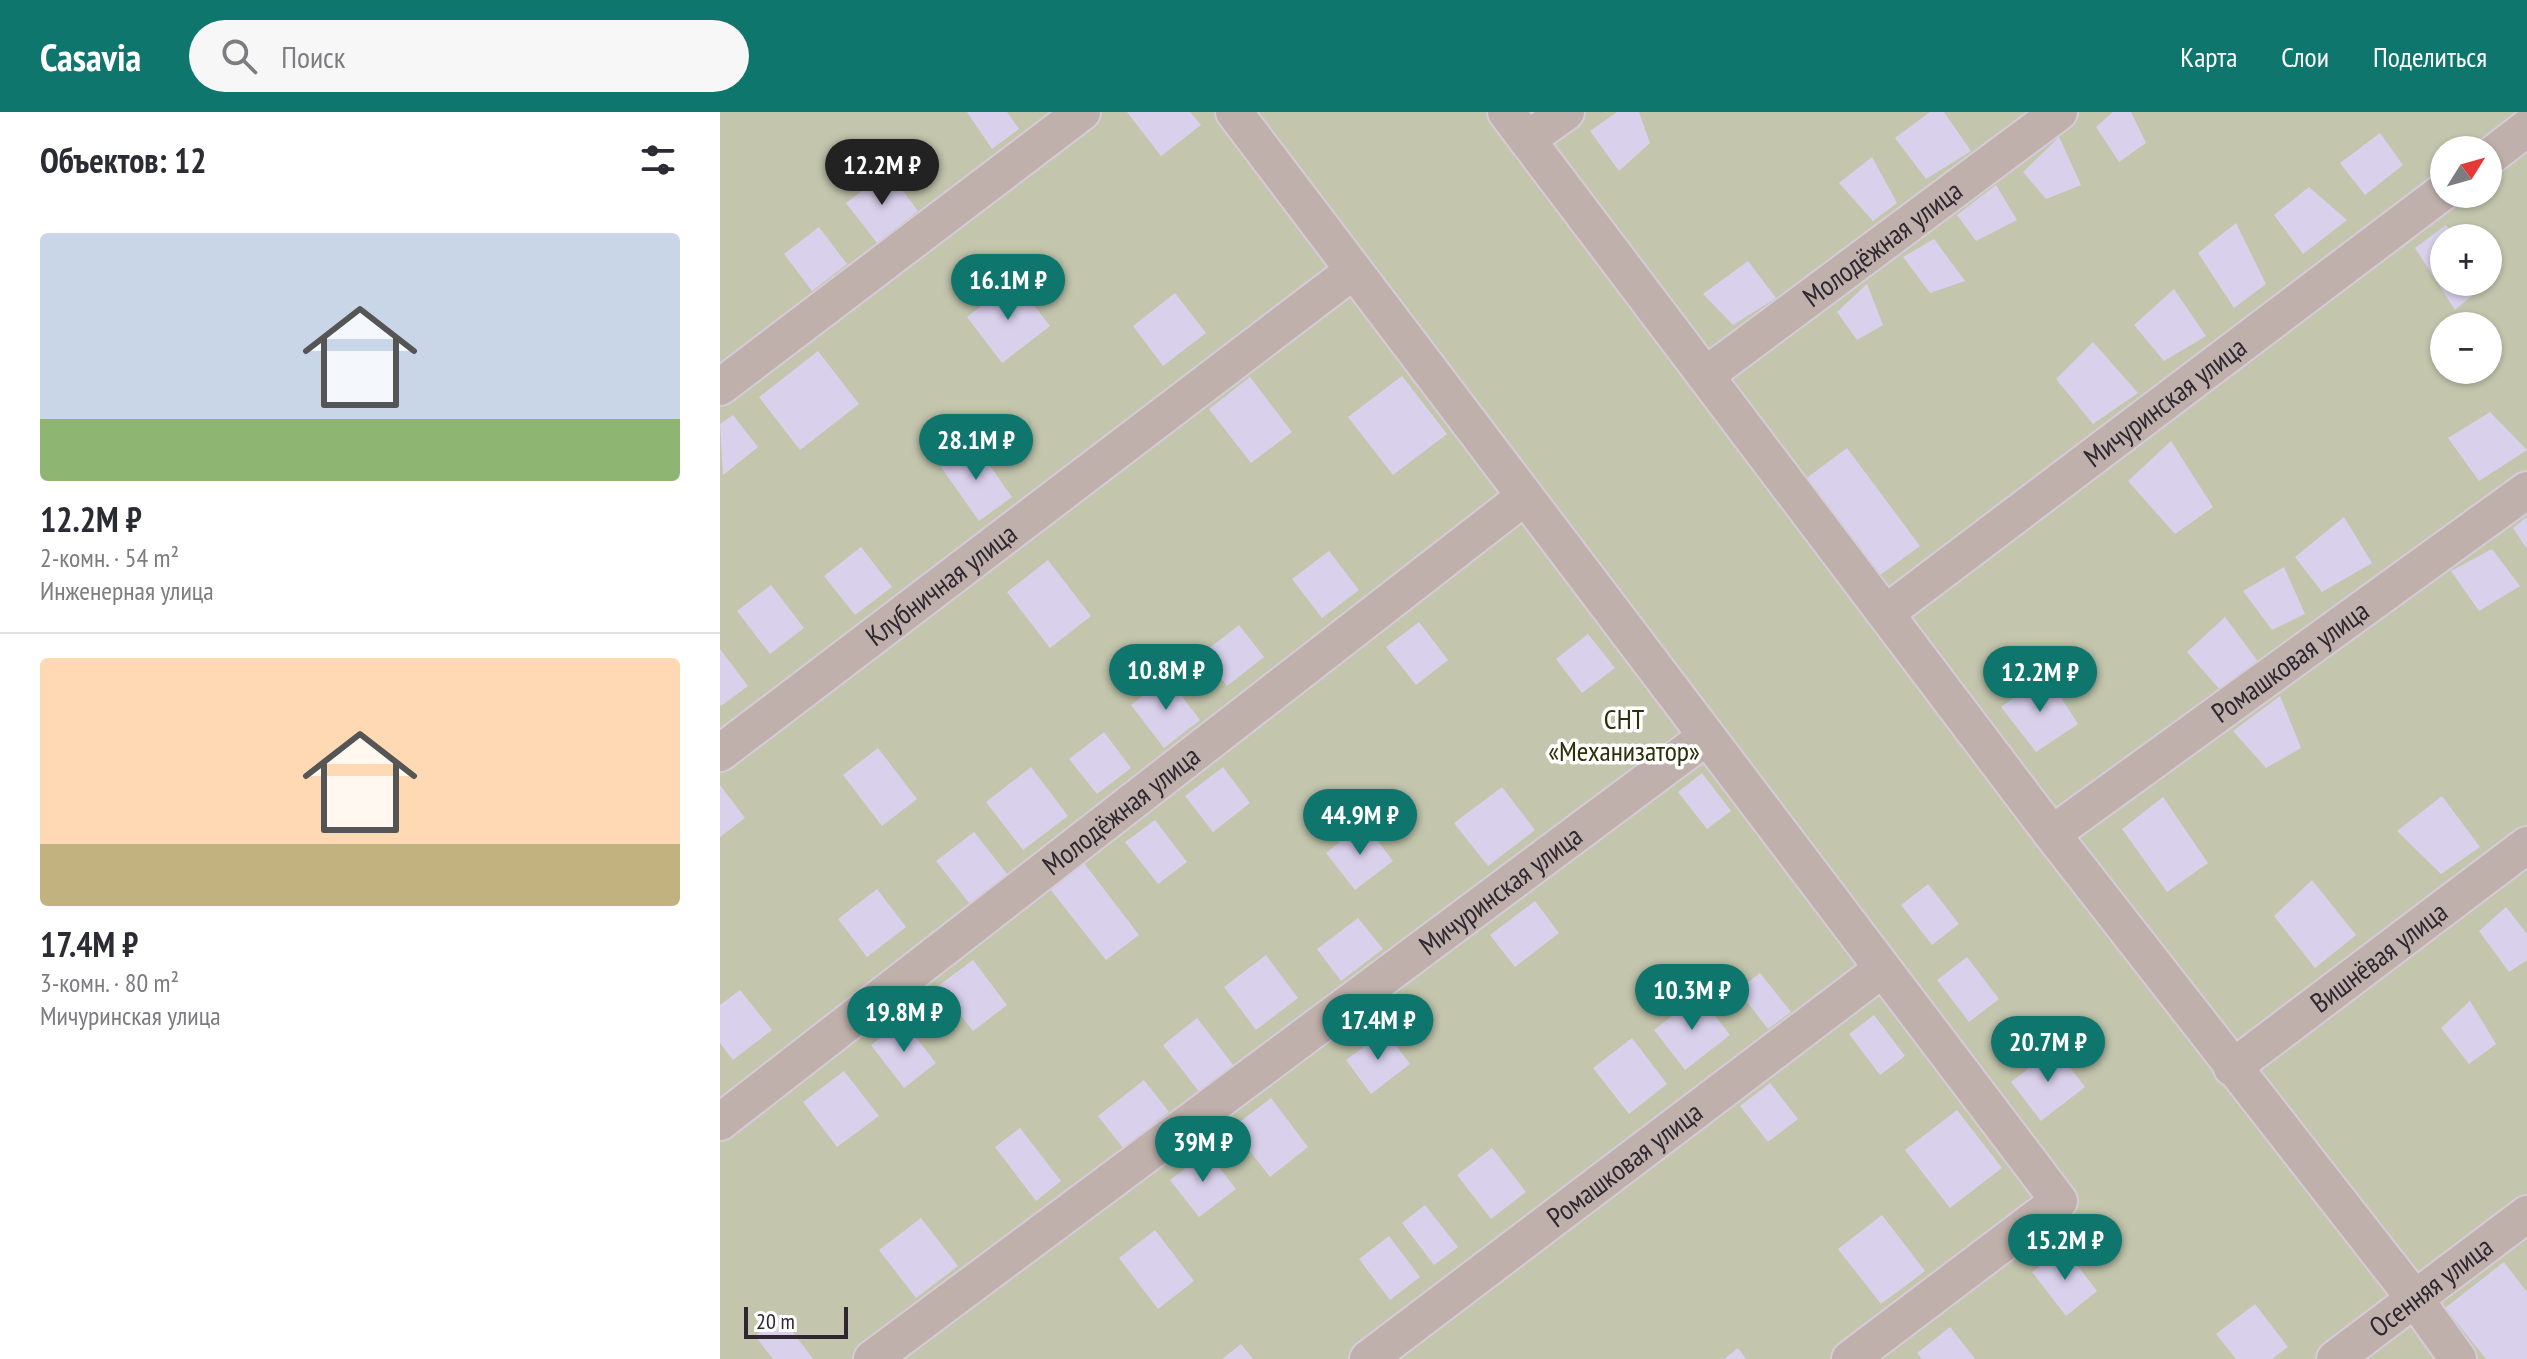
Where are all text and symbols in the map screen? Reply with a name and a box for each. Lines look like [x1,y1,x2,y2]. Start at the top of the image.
search box [189,20,749,92]
text: Casavia [40,32,141,81]
icon: search [217,34,261,78]
text: Поиск [281,37,345,76]
text: Карта [2180,38,2237,75]
text: Слои [2281,38,2329,75]
text: Поделиться [2373,38,2487,75]
north arrow [2430,136,2502,208]
map controls [2430,136,2502,384]
text: Объектов: 12 [40,138,207,182]
icon: filters [636,138,680,182]
pin: 12.2M ₽ [808,139,956,207]
text: 12.2M ₽ [843,148,921,181]
street label: Молодёжная улица [1795,172,1969,315]
button: + [2430,224,2502,296]
pin: 16.1M ₽ [934,254,1082,322]
text: 16.1M ₽ [969,263,1047,296]
icon: home [288,285,432,429]
button: − [2430,312,2502,384]
street label: Мичуринская улица [2076,328,2254,475]
pin: 28.1M ₽ [902,414,1050,482]
text: 28.1M ₽ [937,423,1015,456]
text: 12.2M ₽ [40,497,142,541]
street label: Клубничная улица [858,515,1024,654]
text: 2-комн. · 54 m² [40,541,179,574]
text: Инженерная улица [40,574,214,607]
street label: Ромашковая улица [2204,592,2376,731]
pin: 10.8M ₽ [1092,644,1240,712]
pin: 12.2M ₽ [1966,646,2114,714]
text: 10.8M ₽ [1127,653,1205,686]
text: 12.2M ₽ [2001,655,2079,688]
park label: СНТ «Механизатор» [1548,700,1700,769]
icon: home [288,710,432,854]
street label: Молодёжная улица [1035,737,1207,883]
pin: 44.9M ₽ [1286,789,1434,857]
text: 44.9M ₽ [1321,798,1399,831]
street label: Мичуринская улица [1411,817,1589,963]
street label: Вишнёвая улица [2303,893,2454,1020]
text: 17.4M ₽ [40,922,138,966]
pin: 10.3M ₽ [1618,964,1766,1032]
text: 3-комн. · 80 m² [40,966,179,999]
text: 10.3M ₽ [1653,973,1731,1006]
pin: 19.8M ₽ [830,986,978,1054]
pin: 17.4M ₽ [1304,994,1452,1062]
text: 19.8M ₽ [865,995,943,1028]
text: Мичуринская улица [40,999,221,1032]
text: 17.4M ₽ [1340,1003,1416,1036]
pin: 20.7M ₽ [1974,1016,2122,1084]
text: 20.7M ₽ [2009,1025,2087,1058]
street label: Ромашковая улица [1539,1093,1709,1235]
pin: 39M ₽ [1147,1116,1259,1184]
text: 39M ₽ [1173,1125,1233,1158]
pin: 15.2M ₽ [1991,1214,2139,1282]
text: 15.2M ₽ [2026,1223,2104,1256]
street label: Осенняя улица [2361,1228,2500,1345]
scale bar [744,1303,848,1339]
text: 20 m [756,1307,795,1335]

